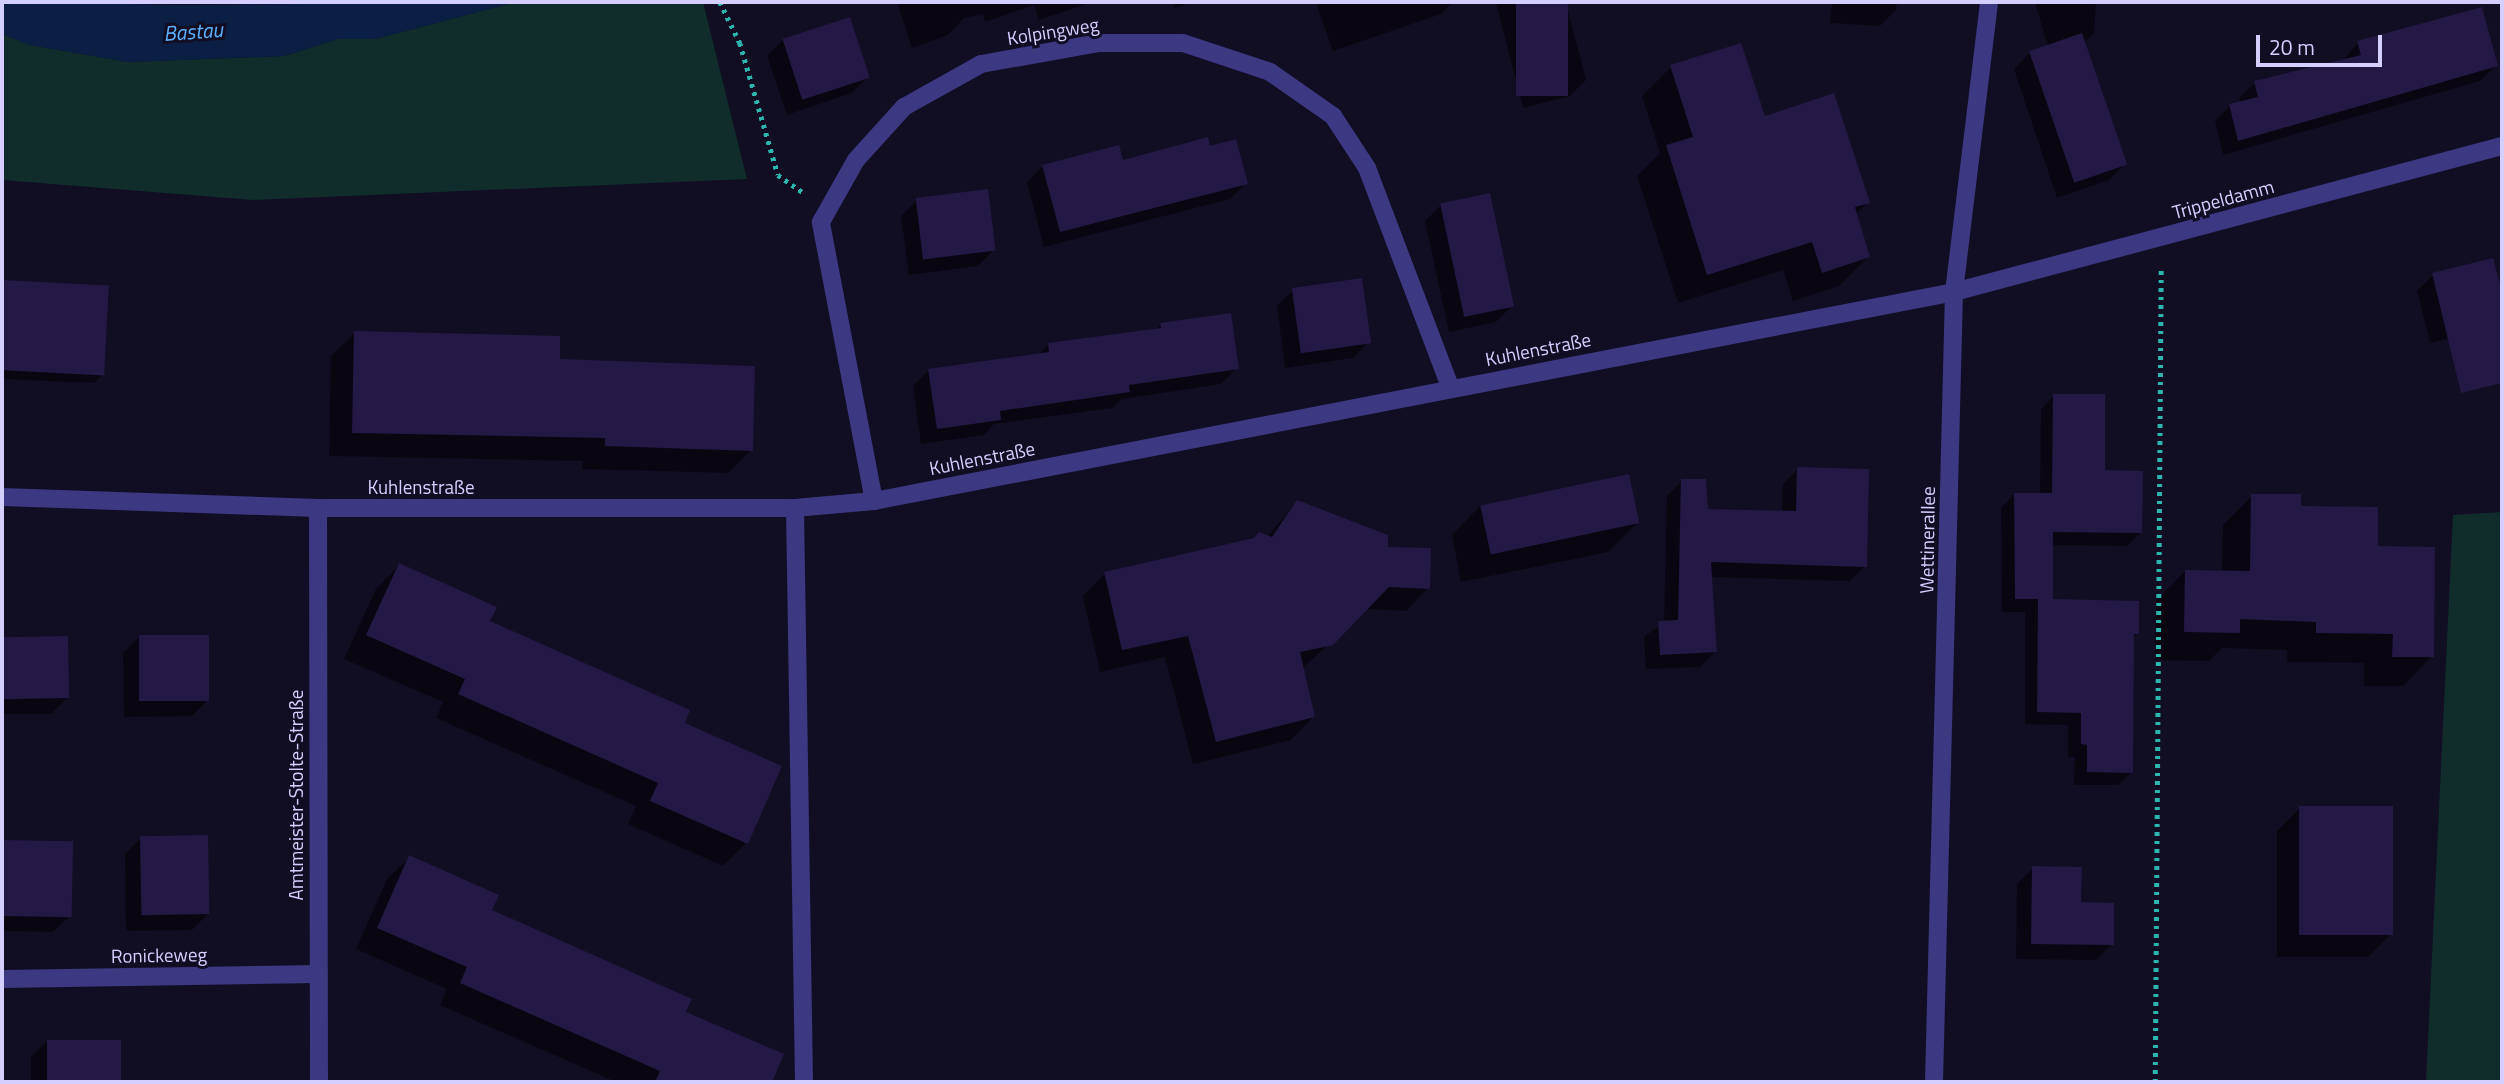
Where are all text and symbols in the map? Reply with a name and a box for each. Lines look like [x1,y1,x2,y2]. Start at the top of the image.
street label: Kolpingweg [1005,12,1101,50]
water label: Bastau [163,16,223,46]
scale bar [2259,21,2385,65]
text: 20 m [2269,31,2315,63]
street label: Trippeldamm [2170,174,2276,224]
street label: Kuhlenstraße [1483,328,1593,370]
street label: Kuhlenstraße [927,437,1037,479]
street label: Kuhlenstraße [367,476,475,498]
street label: Wettinerallee [1915,486,1939,594]
street label: Amtmeister-Stolte-Straße [285,690,307,900]
street label: Ronickeweg [111,943,207,967]

